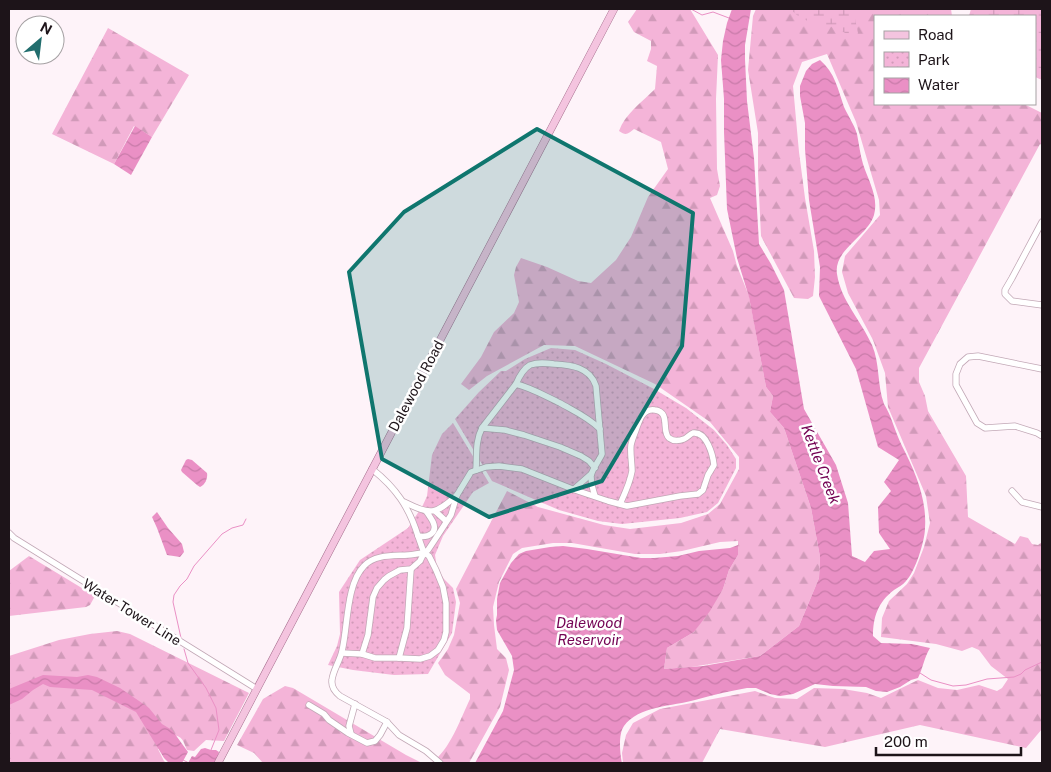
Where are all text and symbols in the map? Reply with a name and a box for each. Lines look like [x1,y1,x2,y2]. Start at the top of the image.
north arrow [15,15,65,65]
legend [874,15,1036,105]
text: N [38,19,55,38]
text: Road [918,26,954,43]
text: Park [918,51,950,68]
text: Water [918,76,960,93]
street label: Dalewood Road [385,338,447,434]
water label: Kettle Creek [798,422,844,507]
street label: Water Tower Line [80,575,184,649]
water label: Dalewood Reservoir [556,614,622,648]
scale bar [876,724,1021,756]
text: 200 m [884,733,928,750]

